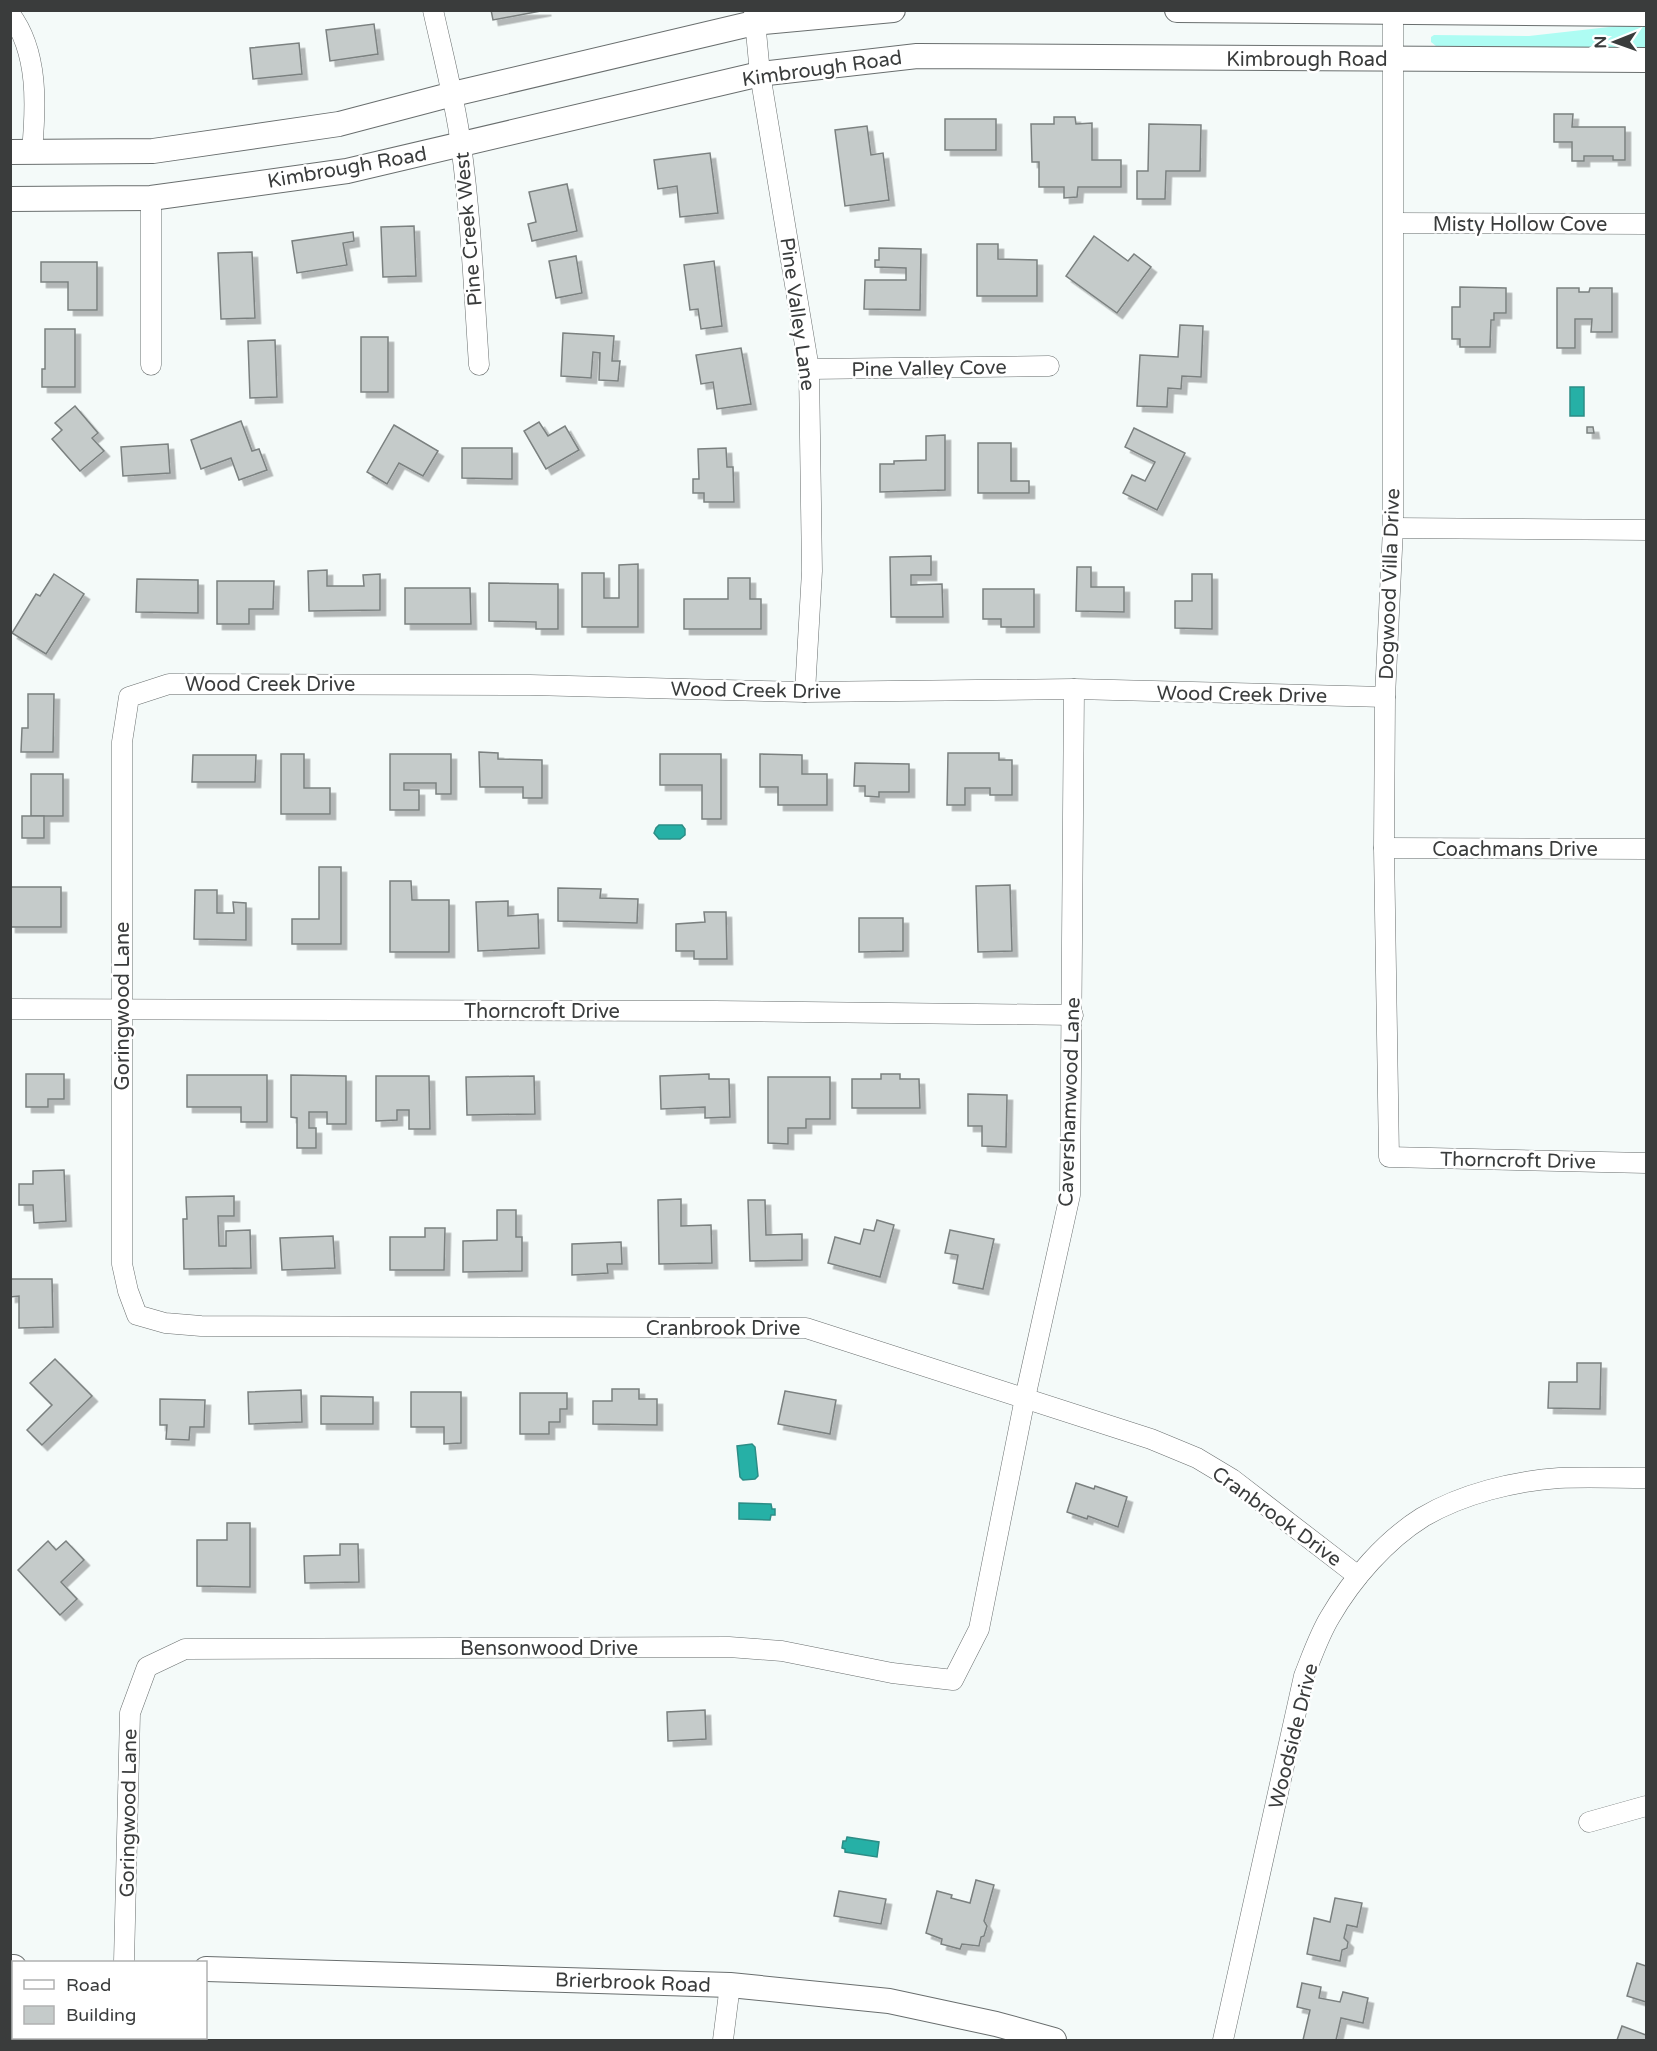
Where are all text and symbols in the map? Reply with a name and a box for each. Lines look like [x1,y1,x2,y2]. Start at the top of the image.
north arrow [1585,12,1645,72]
text: N [1591,36,1611,49]
street label: Kimbrough Road [741,46,904,92]
street label: Kimbrough Road [1226,48,1388,72]
street label: Kimbrough Road [266,142,429,194]
street label: Pine Creek West [450,150,488,307]
street label: Misty Hollow Cove [1433,213,1607,237]
street label: Pine Valley Lane [774,236,820,392]
street label: Pine Valley Cove [851,356,1007,382]
street label: Dogwood Villa Drive [1375,488,1405,680]
street label: Wood Creek Drive [185,673,355,697]
street label: Wood Creek Drive [670,678,841,704]
street label: Wood Creek Drive [1156,682,1327,708]
street label: Coachmans Drive [1432,838,1598,862]
street label: Goringwood Lane [111,922,135,1090]
street label: Cavershamwood Lane [1054,997,1086,1207]
street label: Thorncroft Drive [464,1000,620,1024]
street label: Thorncroft Drive [1440,1148,1596,1174]
street label: Cranbrook Drive [646,1317,800,1341]
street label: Cranbrook Drive [1207,1462,1346,1572]
street label: Bensonwood Drive [460,1637,638,1661]
street label: Woodside Drive [1264,1661,1324,1812]
street label: Goringwood Lane [116,1728,142,1898]
legend [12,1961,207,2039]
street label: Brierbrook Road [555,1968,711,1998]
text: Road [66,1974,111,1996]
text: Building [66,2004,136,2026]

